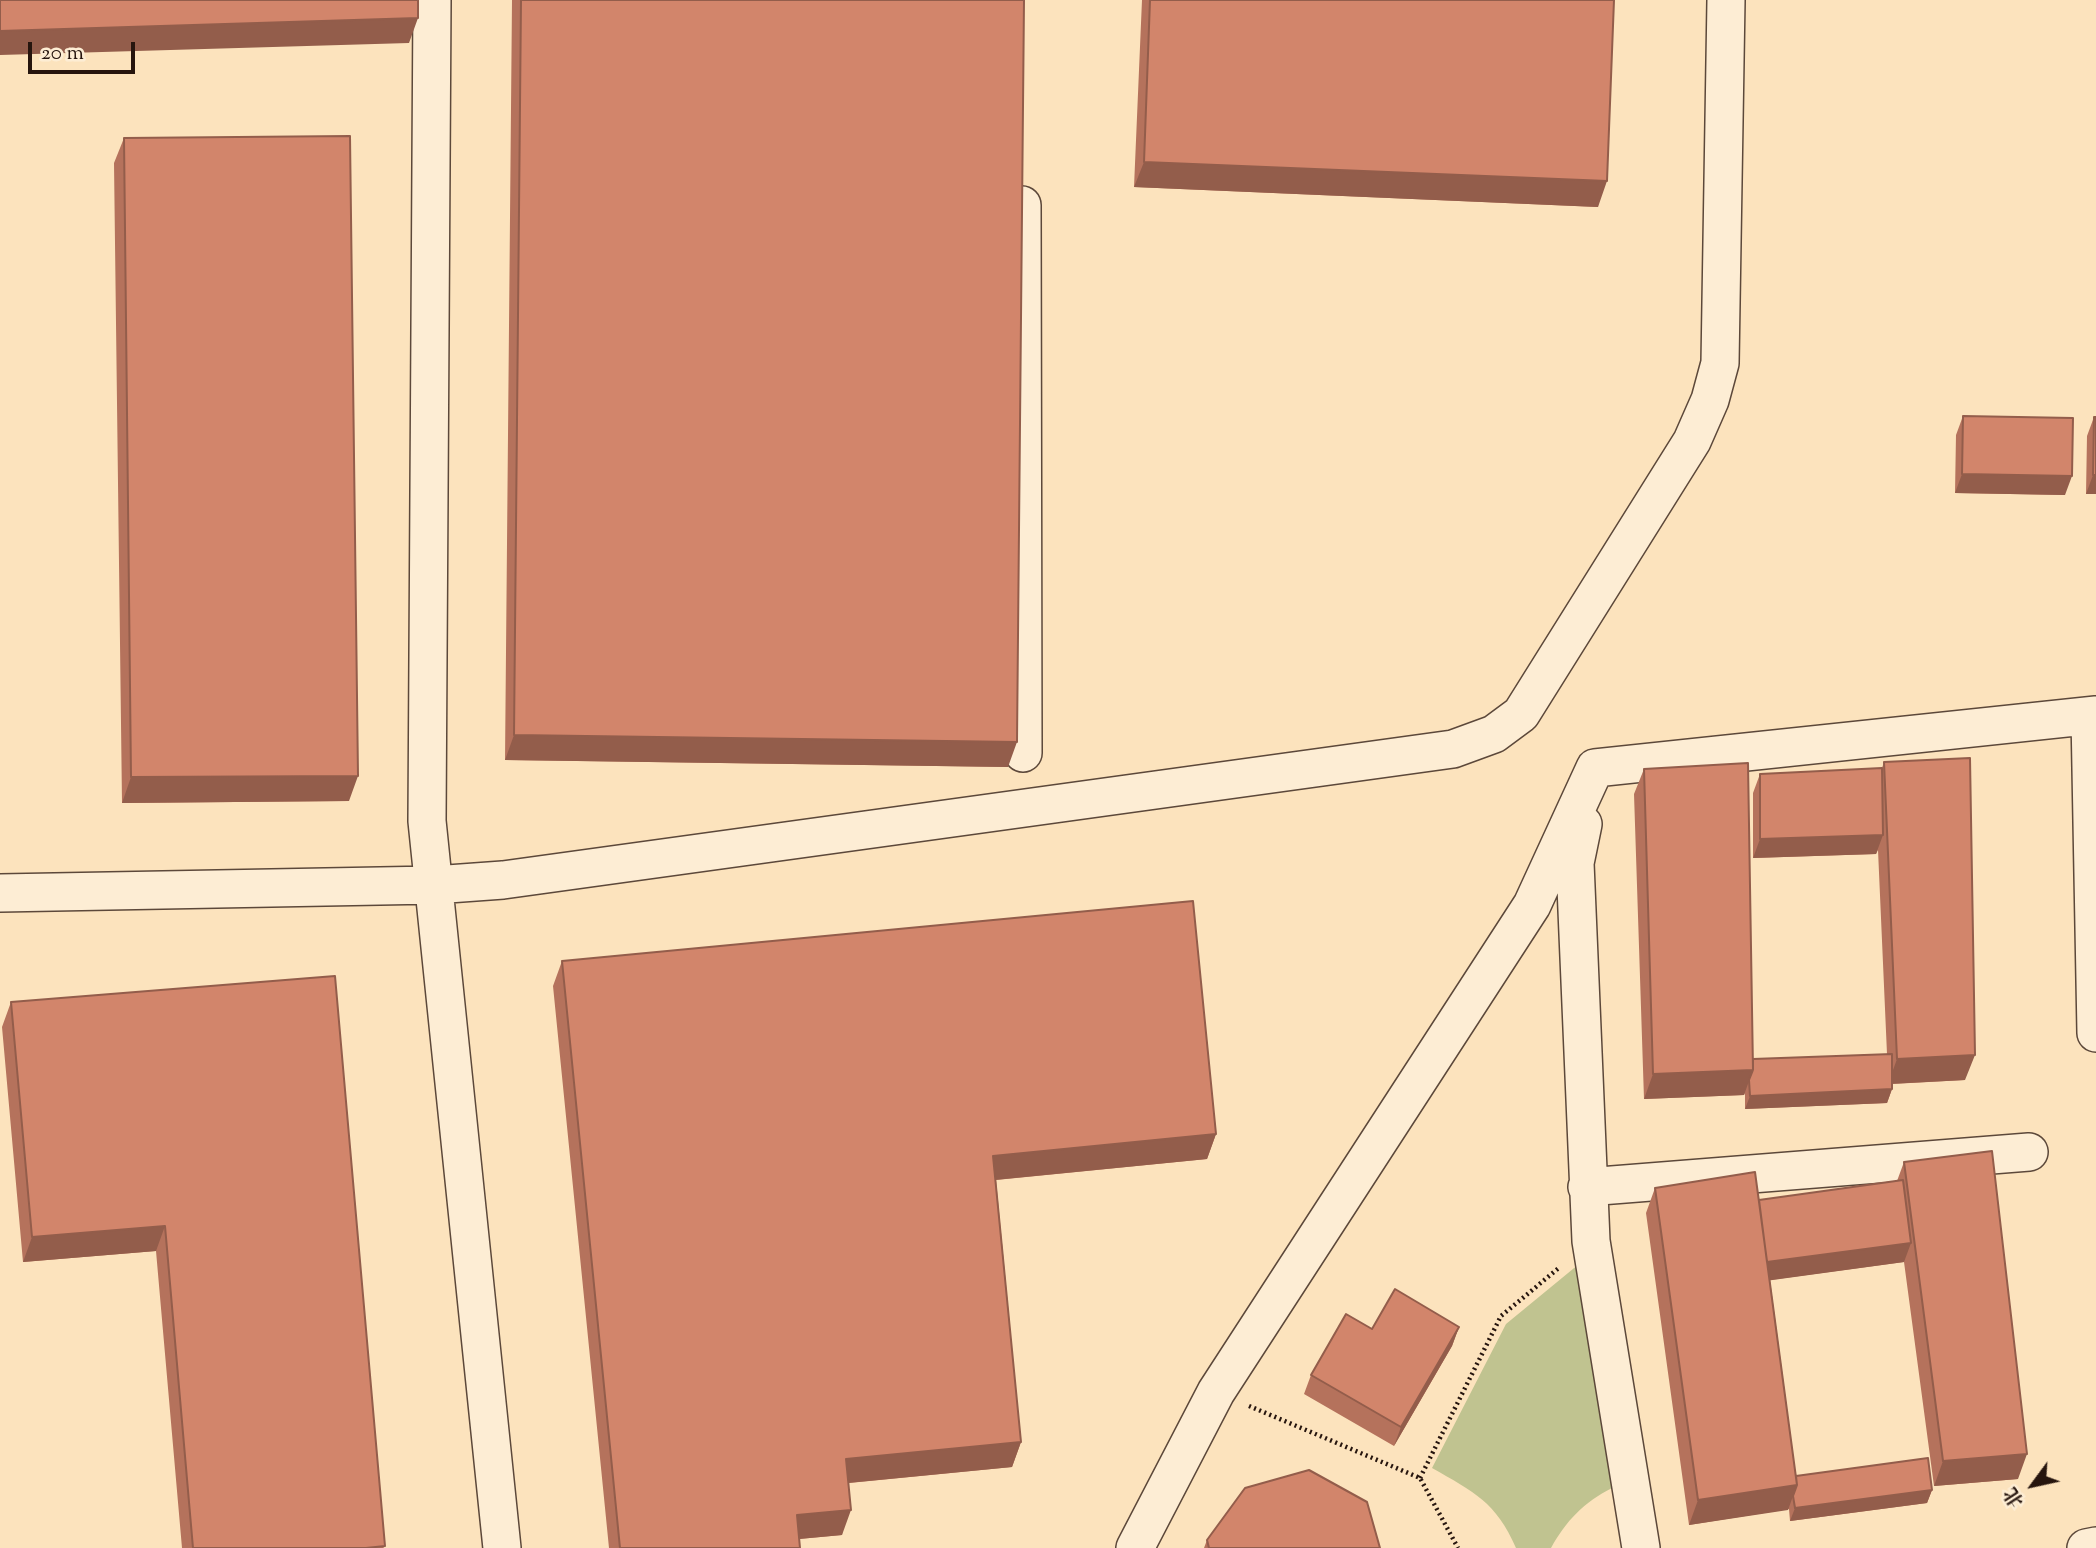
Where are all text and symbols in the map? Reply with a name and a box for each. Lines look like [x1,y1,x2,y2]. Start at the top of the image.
scale bar [32,28,138,72]
text: 20 m [41,39,84,69]
north arrow [1998,1450,2068,1520]
text: 北 [1998,1481,2031,1512]

